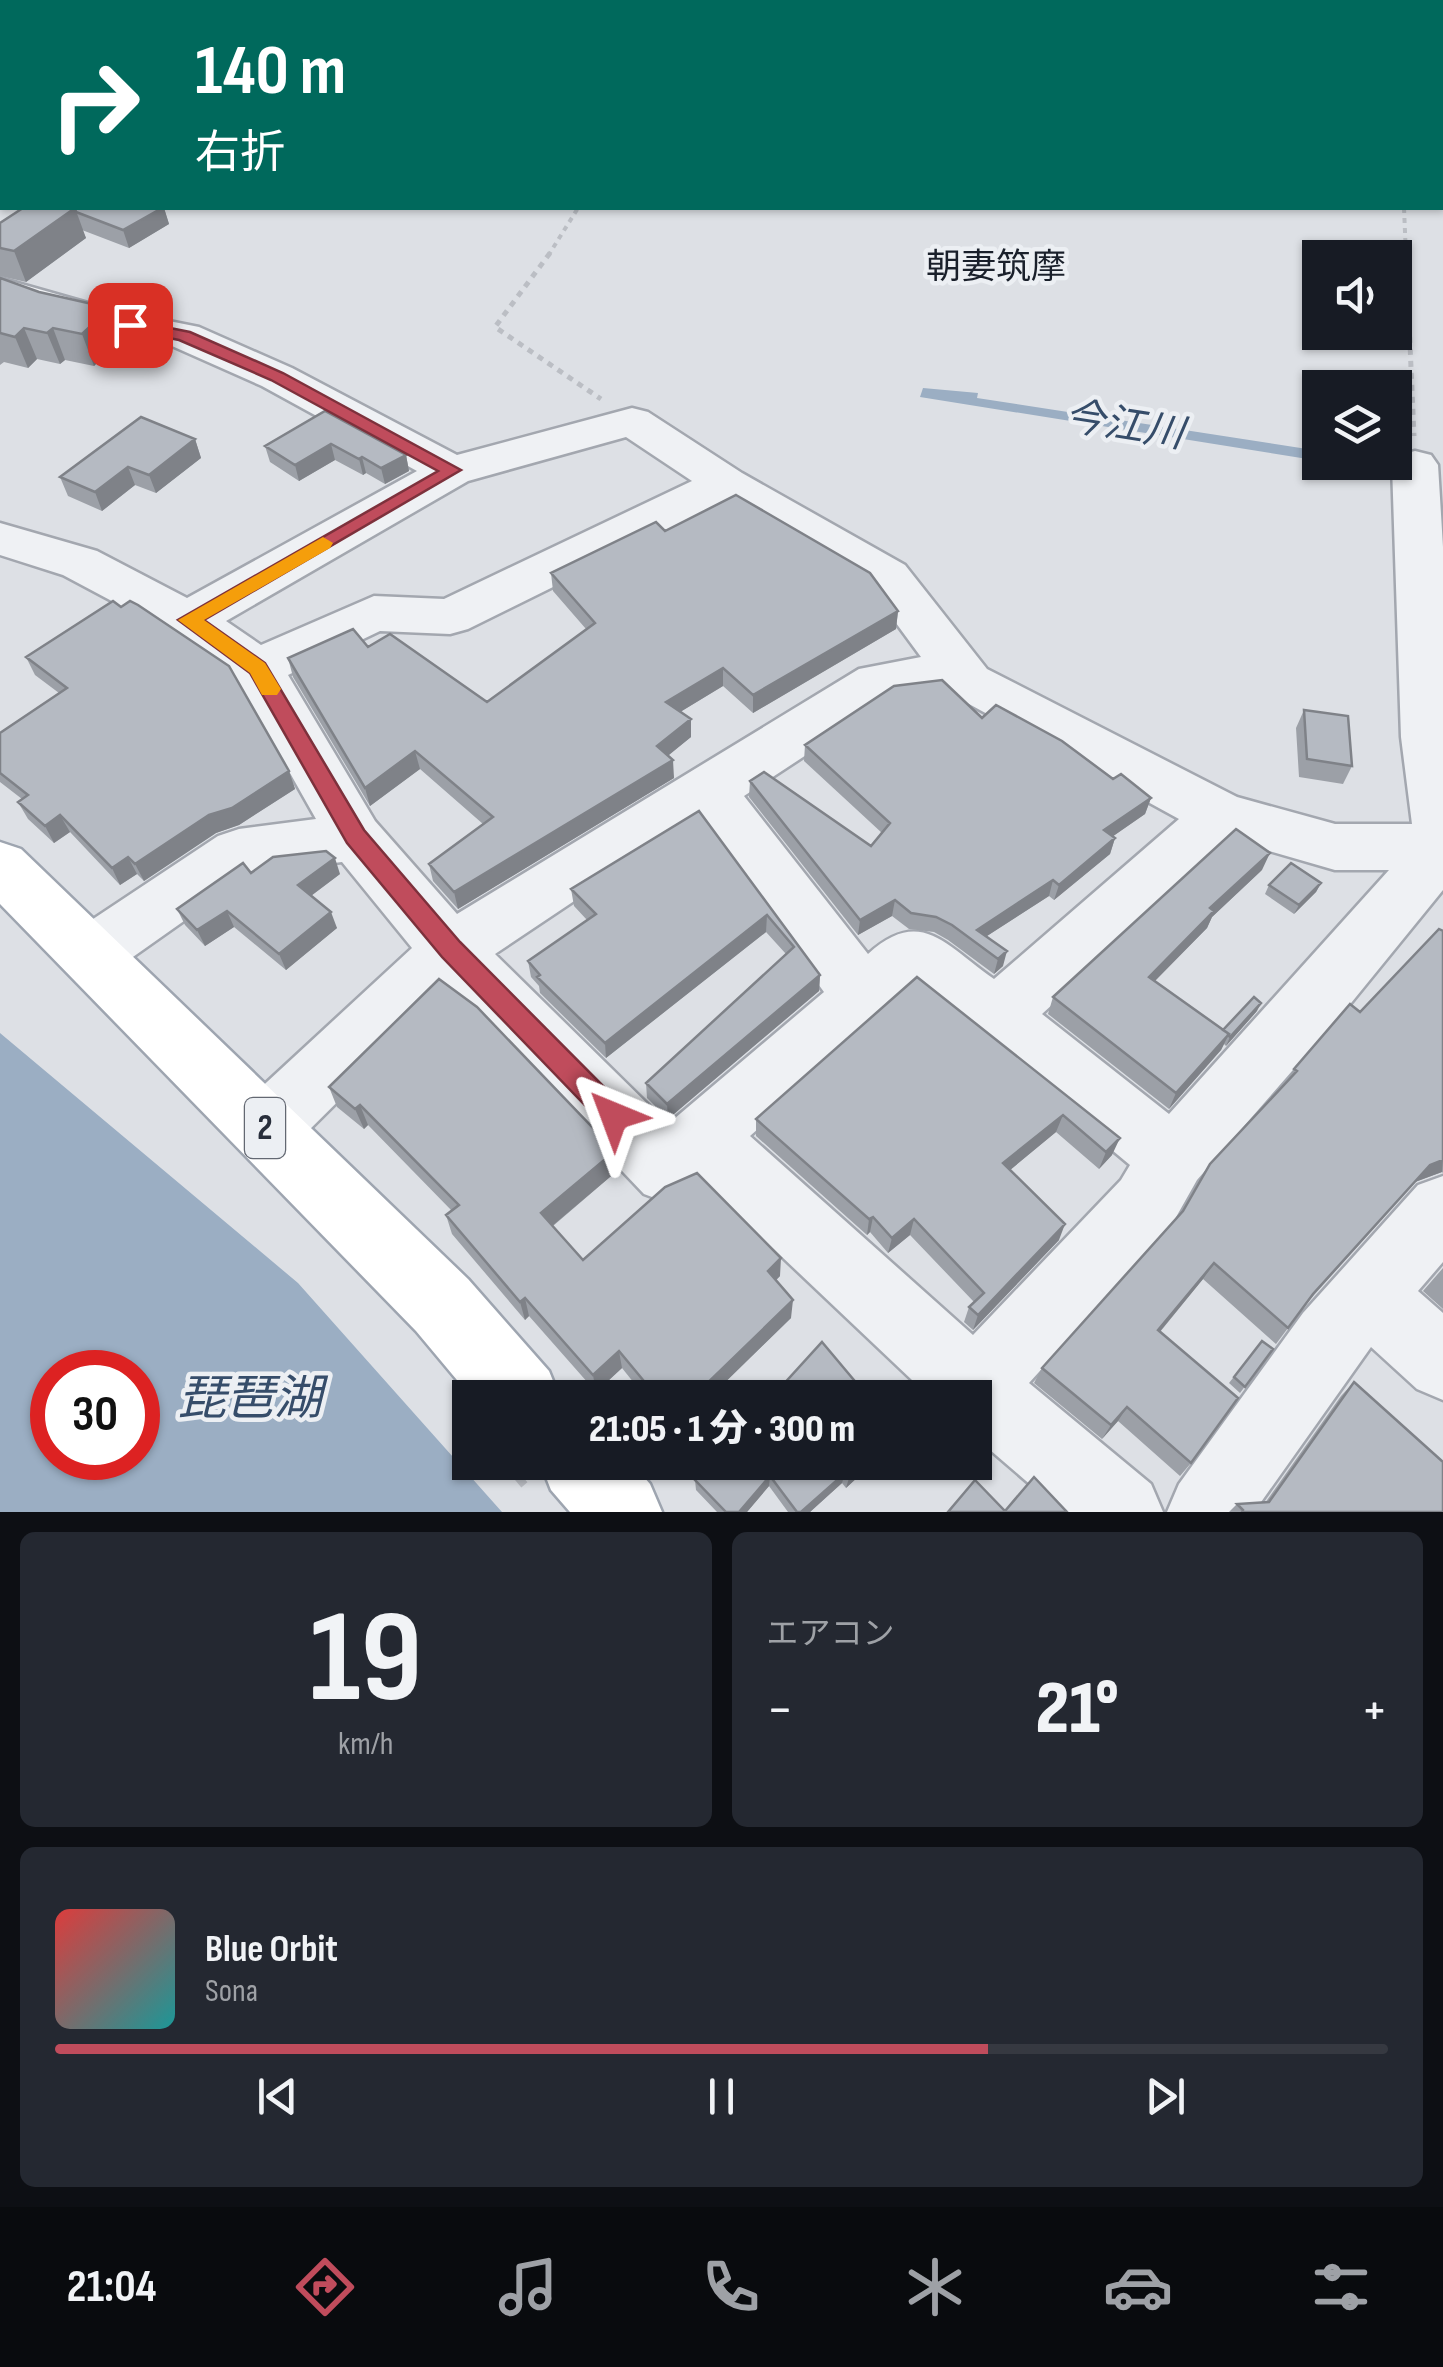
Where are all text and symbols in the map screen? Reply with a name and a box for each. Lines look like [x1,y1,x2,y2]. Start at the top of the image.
text: 140 m [195,30,346,114]
icon: right [30,40,160,170]
text: 右折 [195,126,285,181]
map controls [1302,240,1412,480]
button: sound [1302,240,1412,350]
district label: 朝妻筑摩 [926,246,1066,289]
pin [88,283,173,368]
icon: arrive [103,298,158,353]
button: layers [1302,370,1412,480]
water label: 今江川 [1061,393,1191,460]
position arrow [562,1064,666,1168]
road number: 2 [245,1098,285,1158]
speed limit sign: 30 [30,1350,160,1480]
water label: 琵琶湖 [178,1371,329,1428]
text: 21:05 · 1 分 · 300 m [589,1407,855,1452]
text: 19 [309,1582,422,1738]
text: エアコン [767,1615,895,1654]
text: 21° [1035,1664,1119,1755]
text: − [767,1677,793,1744]
text: + [1361,1677,1388,1744]
text: km/h [338,1725,393,1764]
text: Blue Orbit [205,1927,338,1972]
text: Sona [205,1972,258,2011]
icon: previous [250,2069,305,2124]
icon: pause [694,2069,749,2124]
icon: next [1138,2069,1193,2124]
icon: directions [290,2252,360,2322]
icon: music [493,2252,563,2322]
icon: phone [696,2252,766,2322]
icon: climate [900,2252,970,2322]
icon: car [1103,2252,1173,2322]
icon: filters [1306,2252,1376,2322]
text: 21:04 [67,2260,156,2315]

